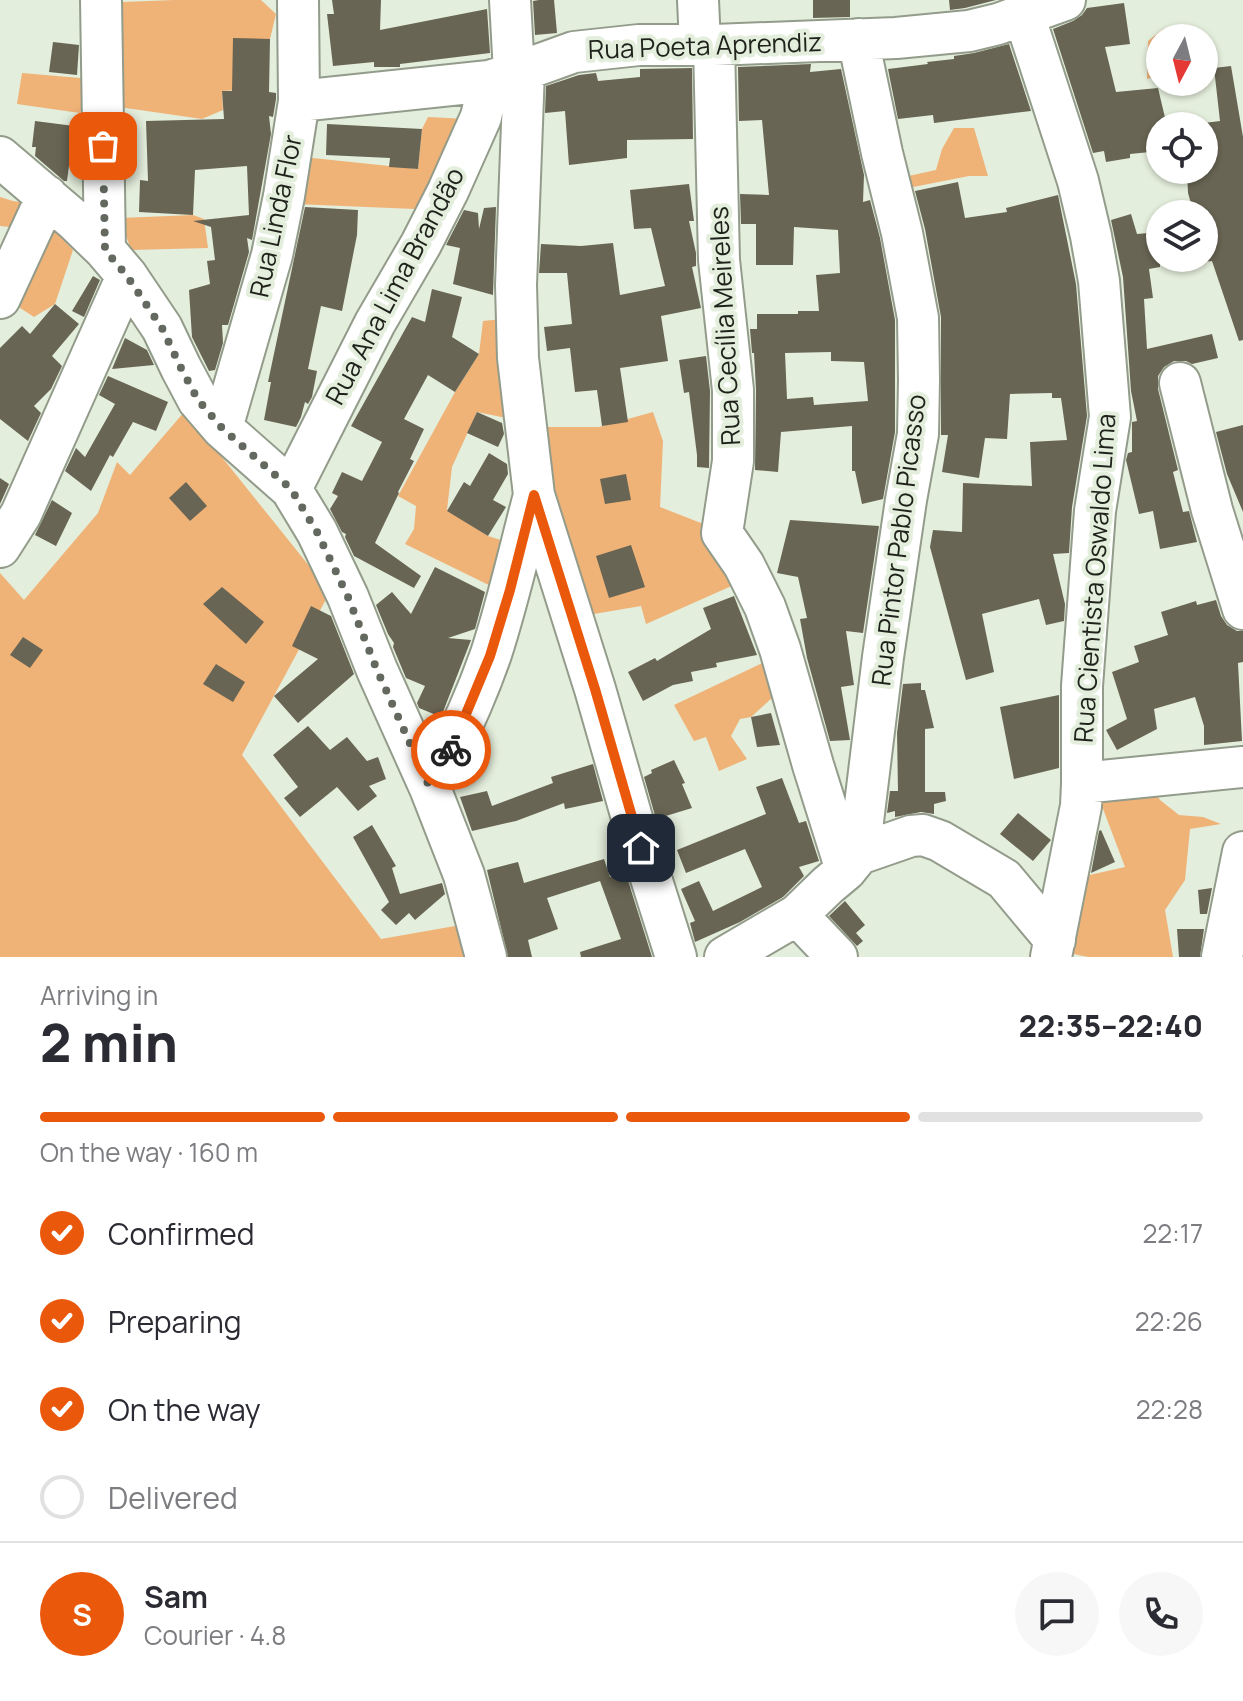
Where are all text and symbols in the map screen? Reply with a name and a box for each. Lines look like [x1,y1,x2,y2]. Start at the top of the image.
street label: Rua Poeta Aprendiz [587,23,823,67]
north arrow [1146,24,1218,96]
map controls [1146,24,1218,272]
pin [69,112,137,180]
button: locate [1146,112,1218,184]
icon: bag [81,124,125,168]
street label: Rua Linda Flor [240,131,310,300]
street label: Rua Ana Lima Brandão [316,161,472,410]
button: layers [1146,200,1218,272]
street label: Rua Cecília Meireles [700,206,748,447]
street label: Rua Pintor Pablo Picasso [862,392,934,688]
street label: Rua Cientista Oswaldo Lima [1065,412,1123,744]
courier [411,710,491,790]
icon: bike [429,728,473,772]
pin [607,814,675,882]
icon: home [619,826,663,870]
text: Arriving in [40,977,158,1013]
text: 22:35–22:40 [1019,1005,1203,1046]
text: 2 min [40,1007,178,1078]
text: On the way · 160 m [40,1134,258,1170]
icon: check [40,1211,84,1255]
text: Confirmed [108,1213,255,1254]
text: 22:17 [1142,1215,1203,1251]
icon: check [40,1299,84,1343]
text: Preparing [108,1301,242,1342]
text: 22:26 [1135,1303,1203,1339]
icon: check [40,1387,84,1431]
text: On the way [108,1389,261,1430]
text: 22:28 [1136,1391,1203,1427]
text: Delivered [108,1477,238,1518]
button: chat [1015,1572,1099,1656]
button: phone [1119,1572,1203,1656]
text: Sam [144,1576,208,1617]
text: S [72,1594,92,1635]
text: Courier · 4.8 [144,1617,286,1653]

